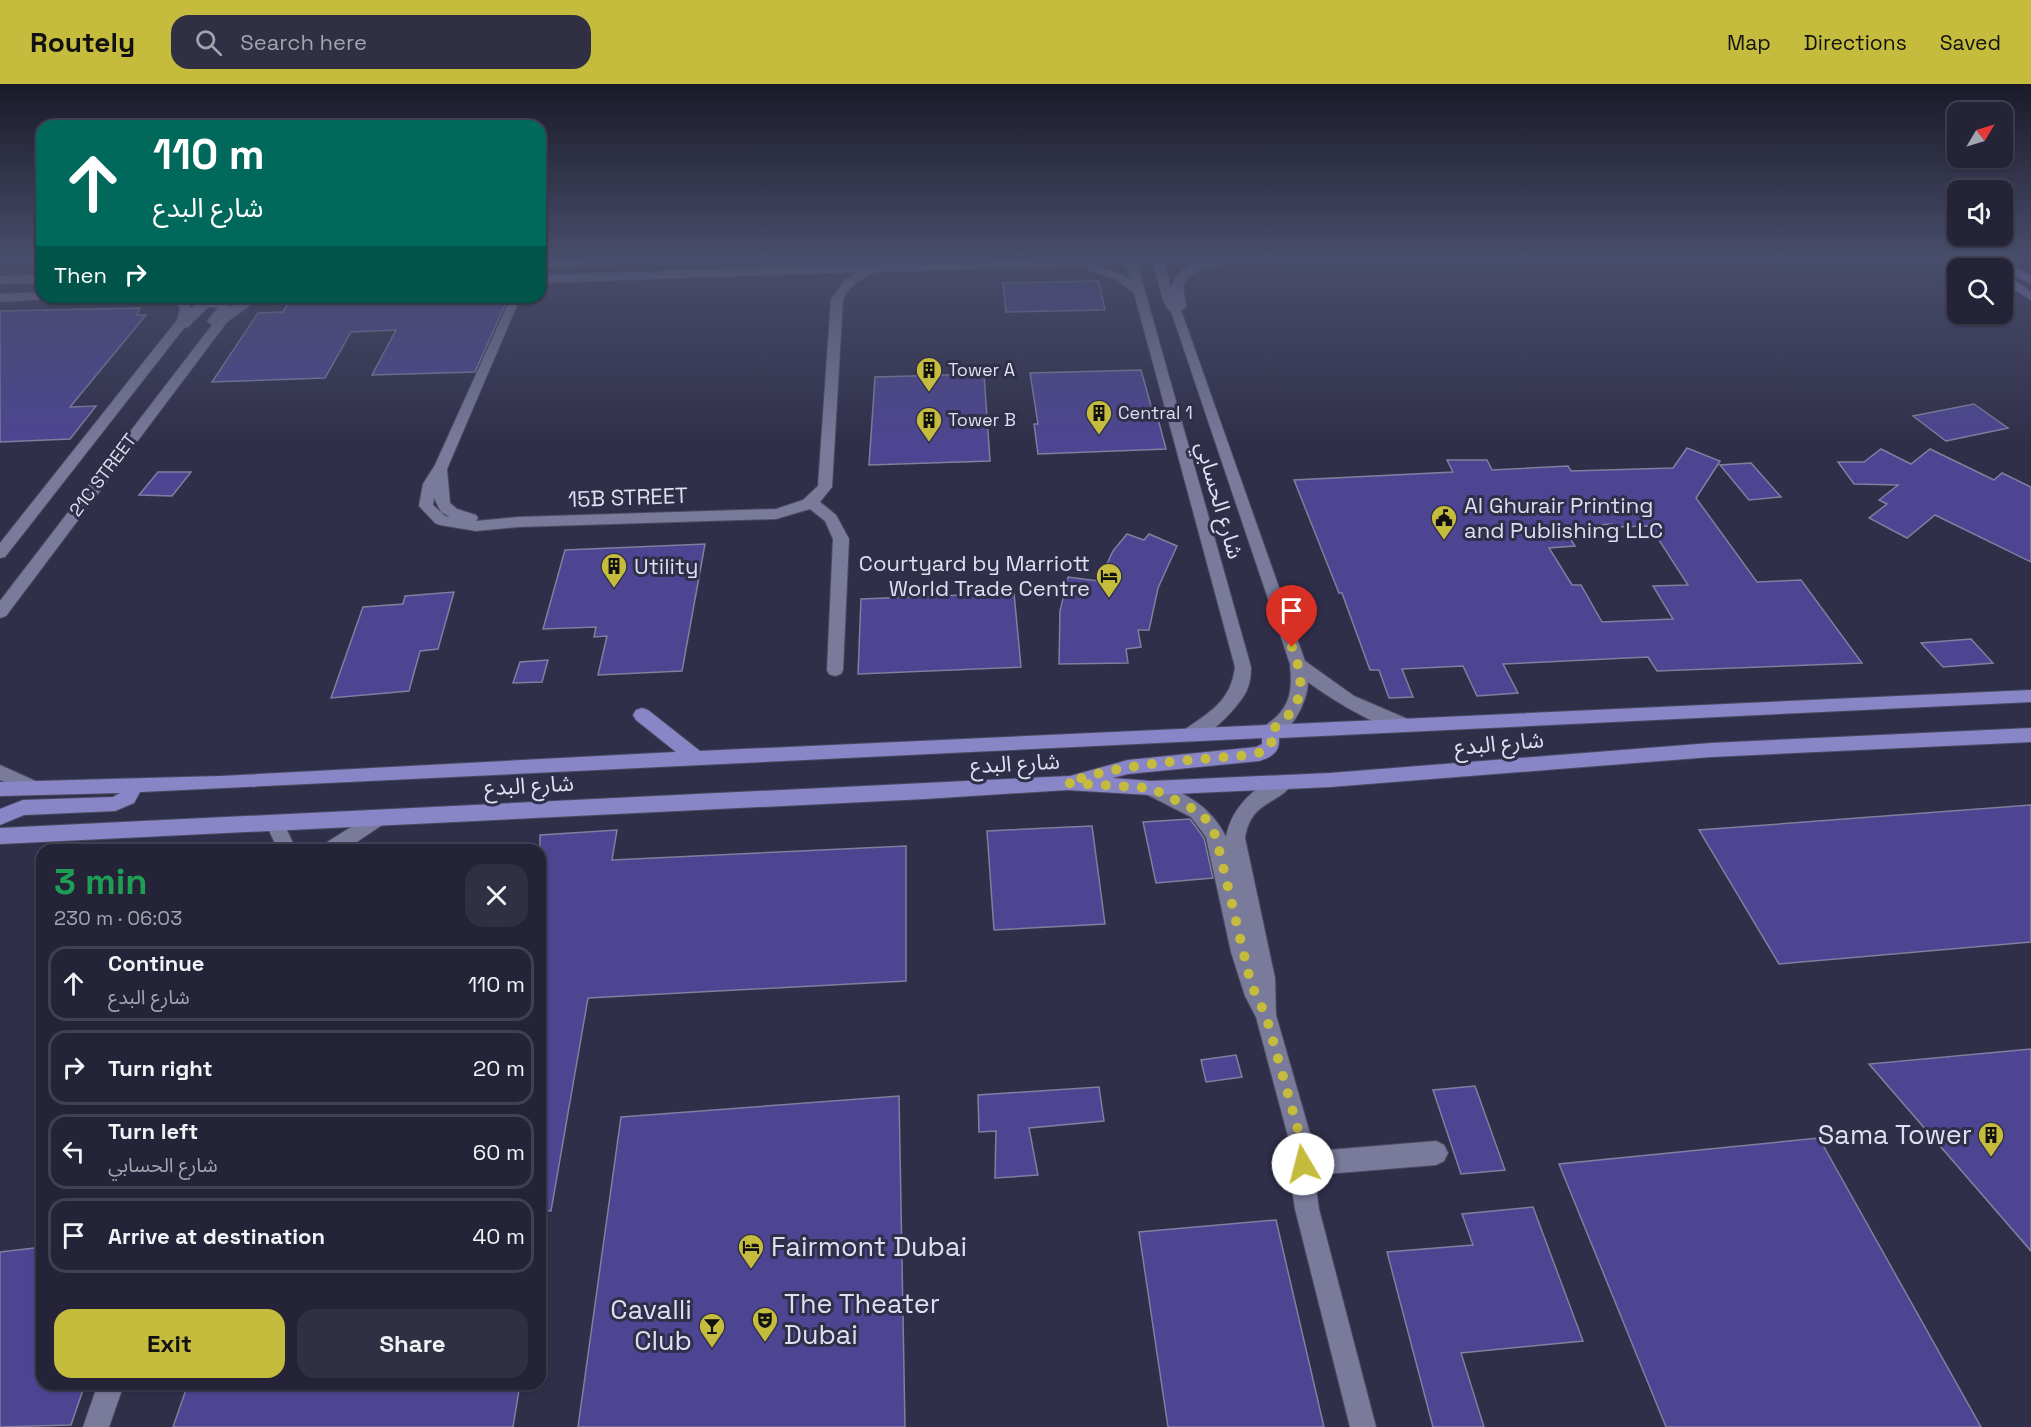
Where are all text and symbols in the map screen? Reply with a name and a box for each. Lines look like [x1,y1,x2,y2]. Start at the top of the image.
search box [171,15,591,69]
text: Routely [30,24,135,60]
icon: search [192,26,225,59]
text: Search here [240,28,367,56]
text: Map [1727,29,1771,56]
text: Directions [1804,29,1907,56]
text: Saved [1940,29,2001,56]
north arrow [1947,102,2013,168]
map controls [1947,102,2013,324]
text: 110 m [153,128,265,181]
icon: ahead [54,144,132,222]
button: sound [1947,180,2013,246]
text: شارع البدع [153,190,263,225]
icon: right [119,258,152,291]
button: search [1947,258,2013,324]
text: Then [54,261,107,289]
building icon: Tower A [914,355,944,393]
place label: Tower A [948,358,1015,381]
building icon: Central 1 [1084,398,1114,436]
place label: Central 1 [1118,401,1193,424]
building icon: Tower B [914,405,944,443]
place label: Tower B [948,408,1016,431]
street label: 21C STREET [64,428,141,521]
street label: شارع الحسابي [1187,438,1250,563]
street label: 15B STREET [568,481,688,513]
place label: Al Ghurair Printing and Publishing LLC [1464,491,1663,544]
public building icon: Al Ghurair Printing and Publishing LLC [1429,503,1459,541]
place label: Courtyard by Marriott World Trade Centre [859,549,1090,602]
building icon: Utility [599,551,629,589]
place label: Utility [634,552,699,580]
hotel icon: Courtyard by Marriott World Trade Centre [1094,561,1124,599]
pin [1266,585,1317,647]
icon: arrive [1275,594,1308,627]
street label: شارع البدع [1453,725,1545,764]
street label: شارع البدع [969,747,1061,782]
street label: شارع البدع [483,769,575,804]
text: 3 min [54,859,148,905]
button: close [465,864,528,927]
text: 230 m · 06:03 [54,905,182,931]
text: Continue [108,949,204,977]
icon: ahead [57,967,90,1000]
text: 110 m [468,970,525,998]
text: شارع البدع [108,984,190,1010]
icon: right [57,1051,90,1084]
text: Turn right [108,1054,213,1082]
text: 20 m [473,1054,525,1082]
text: Turn left [108,1117,198,1145]
place label: Sama Tower [1818,1117,1972,1152]
building icon: Sama Tower [1976,1120,2006,1158]
position arrow [1271,1132,1335,1196]
icon: left [57,1135,90,1168]
text: 60 m [473,1138,525,1166]
text: شارع الحسابي [108,1152,218,1178]
icon: arrive [57,1219,90,1252]
text: Arrive at destination [108,1222,325,1250]
text: 40 m [473,1222,525,1250]
place label: Fairmont Dubai [771,1229,967,1264]
hotel icon: Fairmont Dubai [736,1232,766,1270]
place label: The Theater Dubai [784,1286,940,1352]
place label: Cavalli Club [610,1292,692,1358]
theatre icon: The Theater Dubai [750,1305,780,1343]
button: Exit [54,1309,285,1378]
button: Share [297,1309,528,1378]
bar icon: Cavalli Club [697,1311,727,1349]

